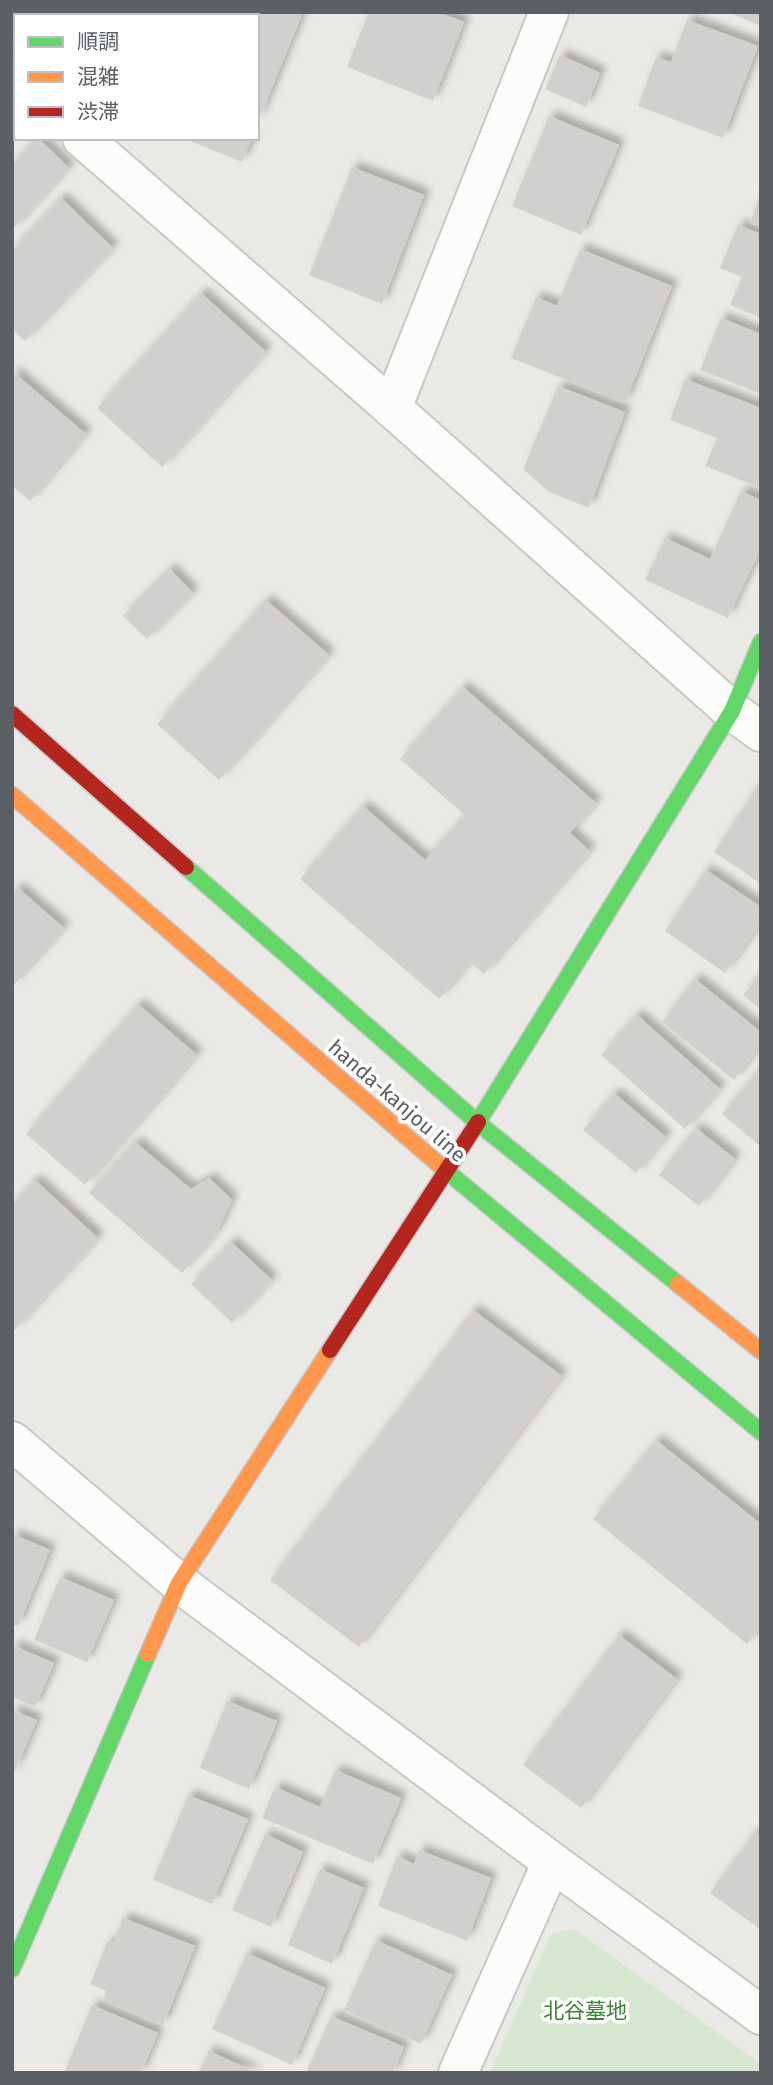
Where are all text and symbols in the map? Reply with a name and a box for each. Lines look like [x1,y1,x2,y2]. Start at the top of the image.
legend [14,14,259,140]
text: 順調 [77,29,119,55]
text: 混雑 [77,64,119,90]
text: 渋滞 [77,99,119,125]
street label: handa-kanjou line [323,1034,471,1168]
park label: 北谷墓地 [543,1998,627,2024]

